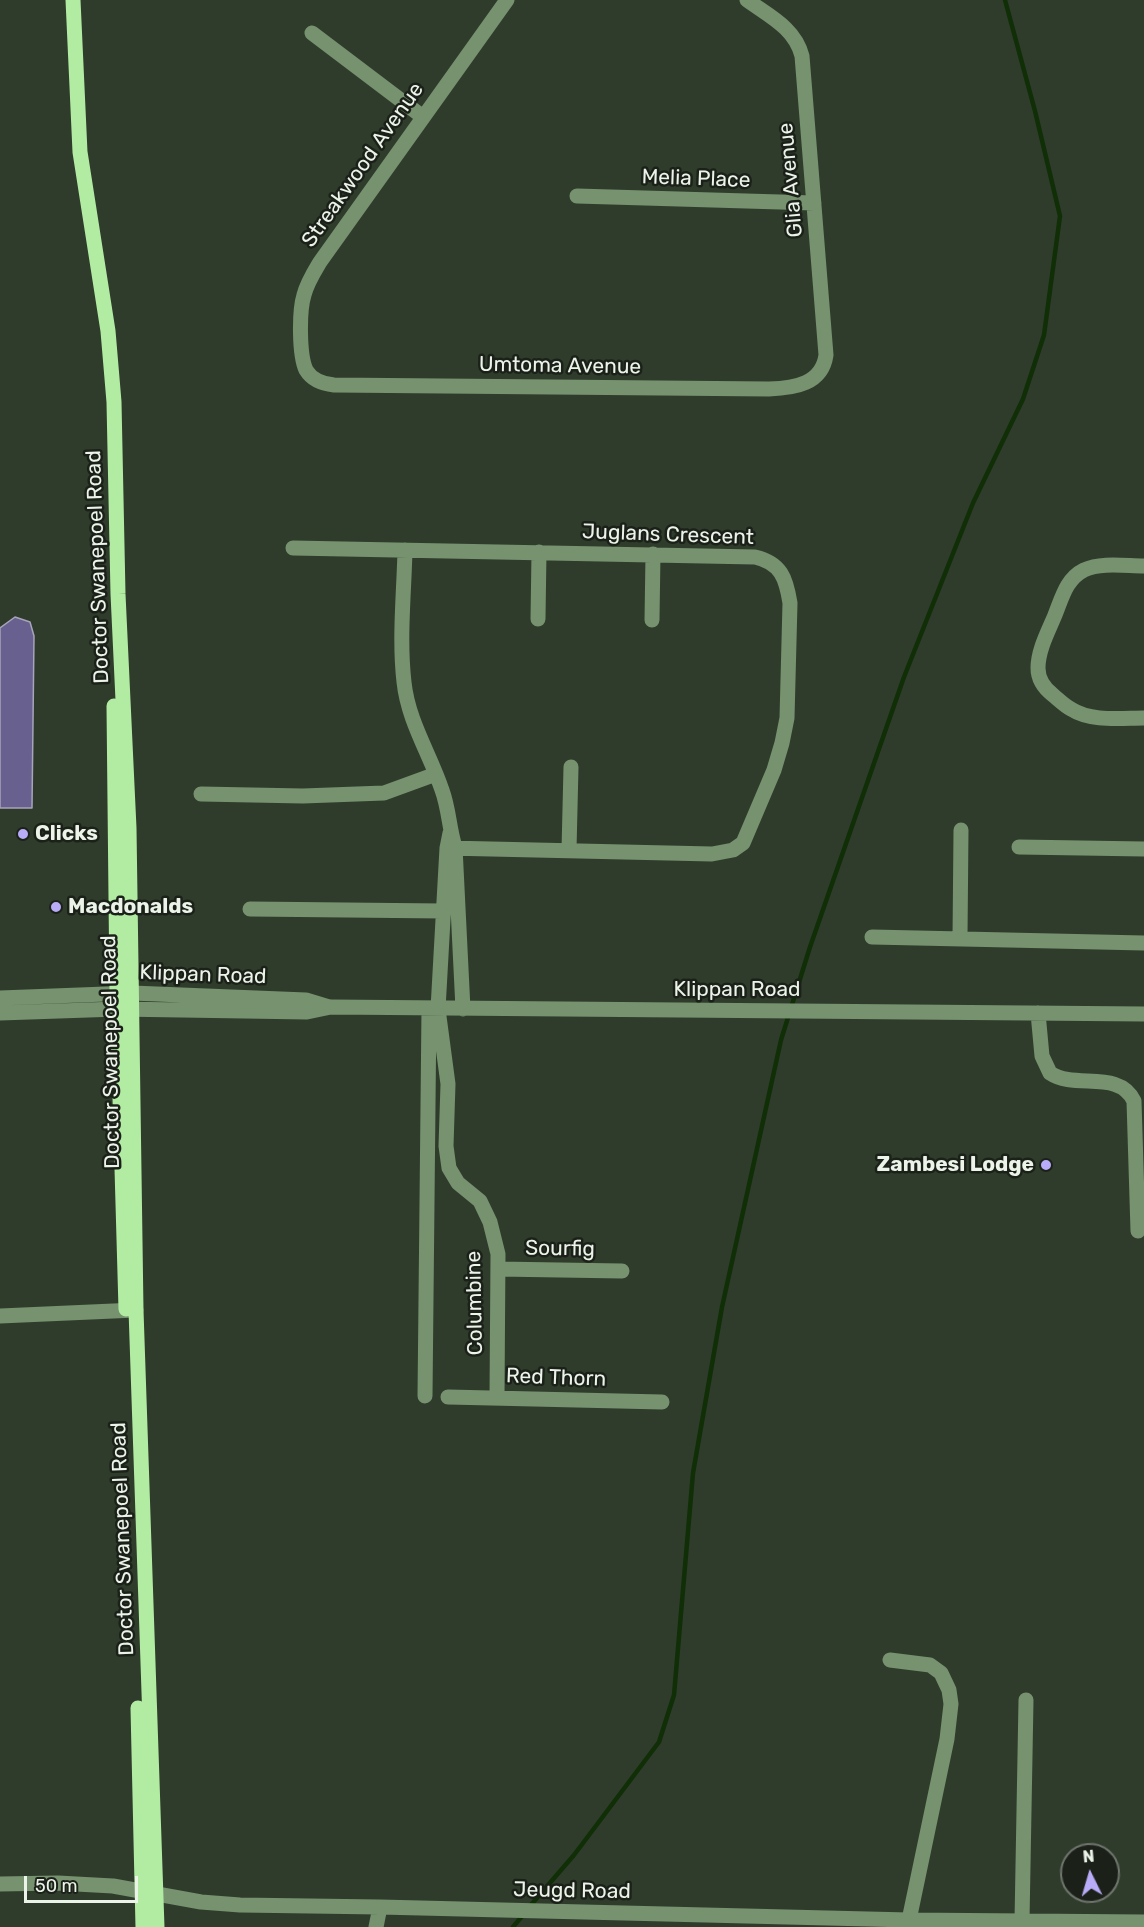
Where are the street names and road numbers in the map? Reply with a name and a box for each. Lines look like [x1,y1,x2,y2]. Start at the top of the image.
street label: Streakwood Avenue [297,78,429,252]
street label: Glia Avenue [773,122,809,238]
street label: Melia Place [641,165,751,193]
street label: Umtoma Avenue [479,352,641,380]
street label: Doctor Swanepoel Road [81,450,115,684]
street label: Juglans Crescent [582,519,754,551]
street label: Doctor Swanepoel Road [96,935,126,1169]
street label: Klippan Road [139,960,267,990]
street label: Klippan Road [673,977,801,1003]
street label: Sourfig [525,1236,595,1262]
street label: Columbine [461,1251,489,1355]
street label: Red Thorn [505,1364,607,1392]
street label: Doctor Swanepoel Road [106,1422,140,1656]
street label: Jeugd Road [513,1877,631,1905]

